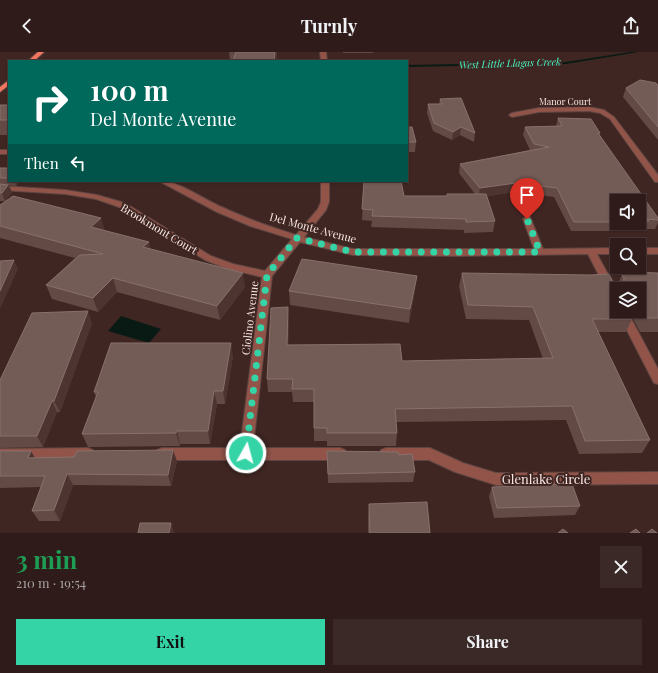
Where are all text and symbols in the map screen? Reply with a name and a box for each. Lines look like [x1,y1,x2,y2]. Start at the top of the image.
text: Turnly [301,14,357,38]
icon: back [16,15,38,37]
icon: share [620,15,642,37]
water label: West Little Llagas Creek [459,54,561,72]
text: 100 m [90,71,169,108]
icon: right [24,76,76,128]
street label: Manor Court [539,95,592,107]
text: Del Monte Avenue [90,107,236,131]
icon: left [67,152,89,174]
text: Then [24,153,59,173]
pin [510,178,544,219]
icon: arrive [516,184,538,206]
map controls [610,194,646,318]
button: sound [610,194,646,230]
street label: Brookmont Court [118,200,201,257]
street label: Del Monte Avenue [268,209,359,246]
button: search [610,238,646,274]
street label: Ciolino Avenue [238,280,262,356]
button: layers [610,282,646,318]
position arrow [225,432,267,474]
street label: Glenlake Circle [502,470,591,487]
text: 3 min [16,543,77,575]
button: close [600,546,642,588]
text: 210 m · 19:54 [16,574,86,591]
button: Exit [16,619,325,665]
button: Share [333,619,642,665]

